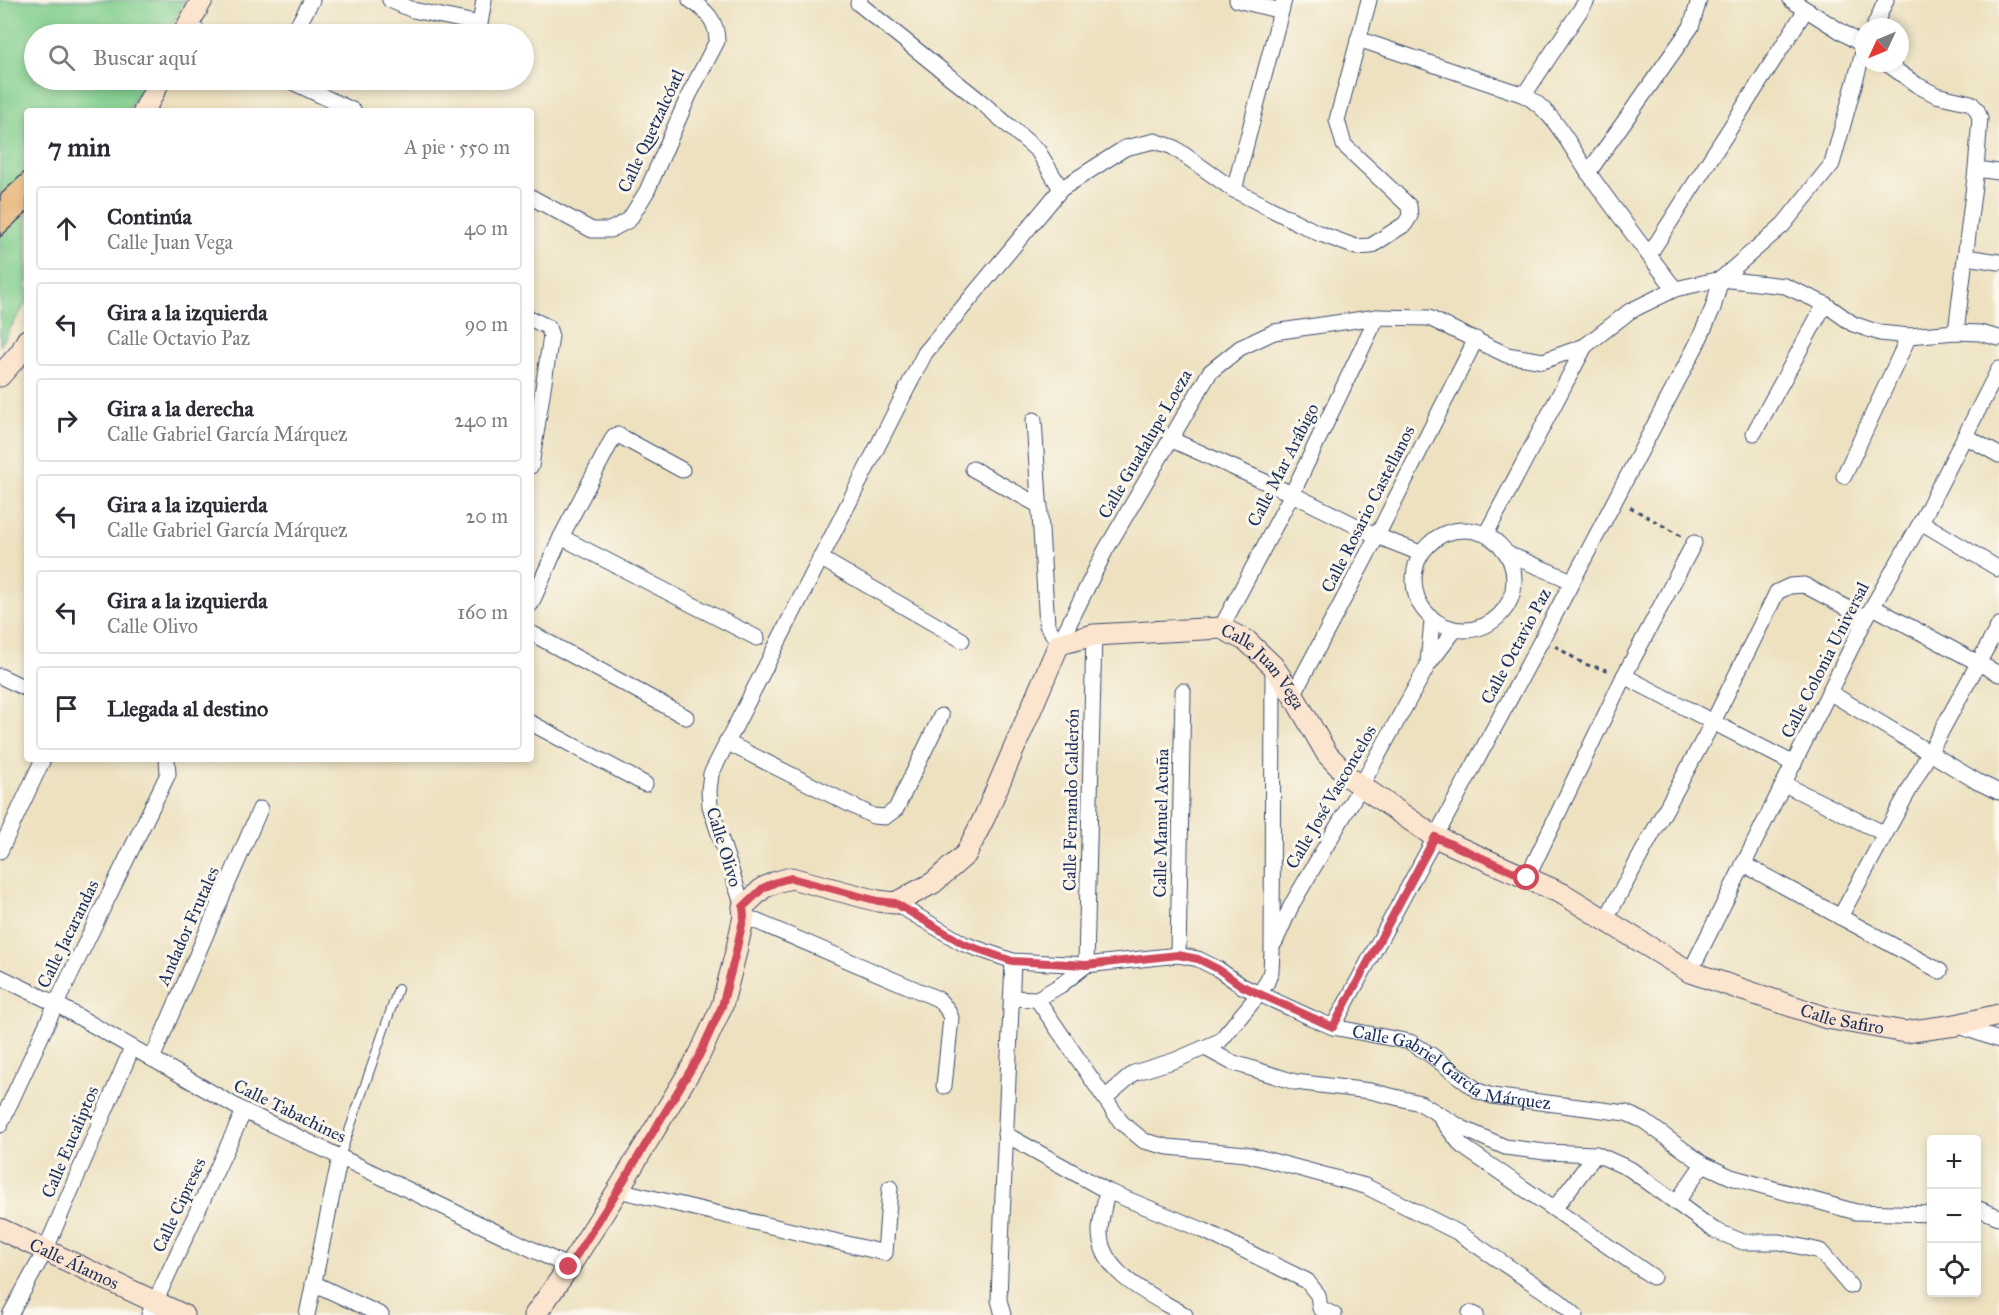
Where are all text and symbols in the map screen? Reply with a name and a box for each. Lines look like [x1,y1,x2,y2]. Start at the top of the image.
north arrow [1855,18,1909,72]
search box [24,24,534,90]
icon: search [45,41,78,74]
text: Buscar aquí [93,44,196,71]
street label: Calle Quetzalcóatl [613,66,689,196]
text: 7 min [48,131,111,163]
text: A pie · 550 m [404,135,510,159]
text: Continúa [107,203,192,230]
icon: ahead [50,212,83,245]
text: 40 m [464,216,508,240]
text: Calle Juan Vega [107,230,233,254]
text: Gira a la izquierda [107,299,268,326]
icon: left [50,308,83,341]
text: 90 m [465,312,508,336]
text: Calle Octavio Paz [107,326,250,350]
street label: Calle Guadalupe Loeza [1093,365,1197,523]
text: Gira a la derecha [107,395,254,422]
street label: Calle Mar Arábigo [1242,400,1324,531]
icon: right [50,404,83,437]
text: 240 m [454,408,508,432]
text: Calle Gabriel García Márquez [107,422,348,446]
street label: Calle Rosario Castellanos [1316,422,1420,596]
text: Gira a la izquierda [107,491,268,518]
icon: left [50,500,83,533]
text: 20 m [465,504,508,528]
text: Calle Gabriel García Márquez [107,518,348,542]
street label: Calle Colonia Universal [1776,578,1874,742]
street label: Calle Octavio Paz [1476,584,1556,708]
text: Gira a la izquierda [107,587,268,614]
icon: left [50,596,83,629]
text: 160 m [457,600,508,624]
text: Calle Olivo [107,614,198,638]
street label: Calle Juan Vega [1217,619,1310,713]
icon: arrive [50,692,83,725]
text: Llegada al destino [107,695,268,722]
street label: Calle Fernando Calderón [1058,708,1084,891]
street label: Calle José Vasconcelos [1281,721,1382,873]
street label: Calle Manuel Acuña [1149,748,1173,898]
street label: Calle Olivo [701,805,747,889]
street label: Andador Frutales [152,863,224,990]
route start [1513,864,1539,890]
street label: Calle Jacarandas [32,876,105,992]
street label: Calle Safiro [1798,999,1886,1039]
street label: Calle Gabriel García Márquez [1350,1020,1552,1114]
street label: Calle Tabachines [230,1074,350,1148]
street label: Calle Eucaliptos [37,1083,103,1201]
map controls [1927,1135,1981,1297]
button: + [1927,1135,1981,1189]
street label: Calle Cipreses [148,1154,210,1256]
button: − [1927,1189,1981,1243]
street label: Calle Álamos [26,1233,123,1294]
button: locate [1927,1243,1981,1297]
route end [555,1253,581,1279]

